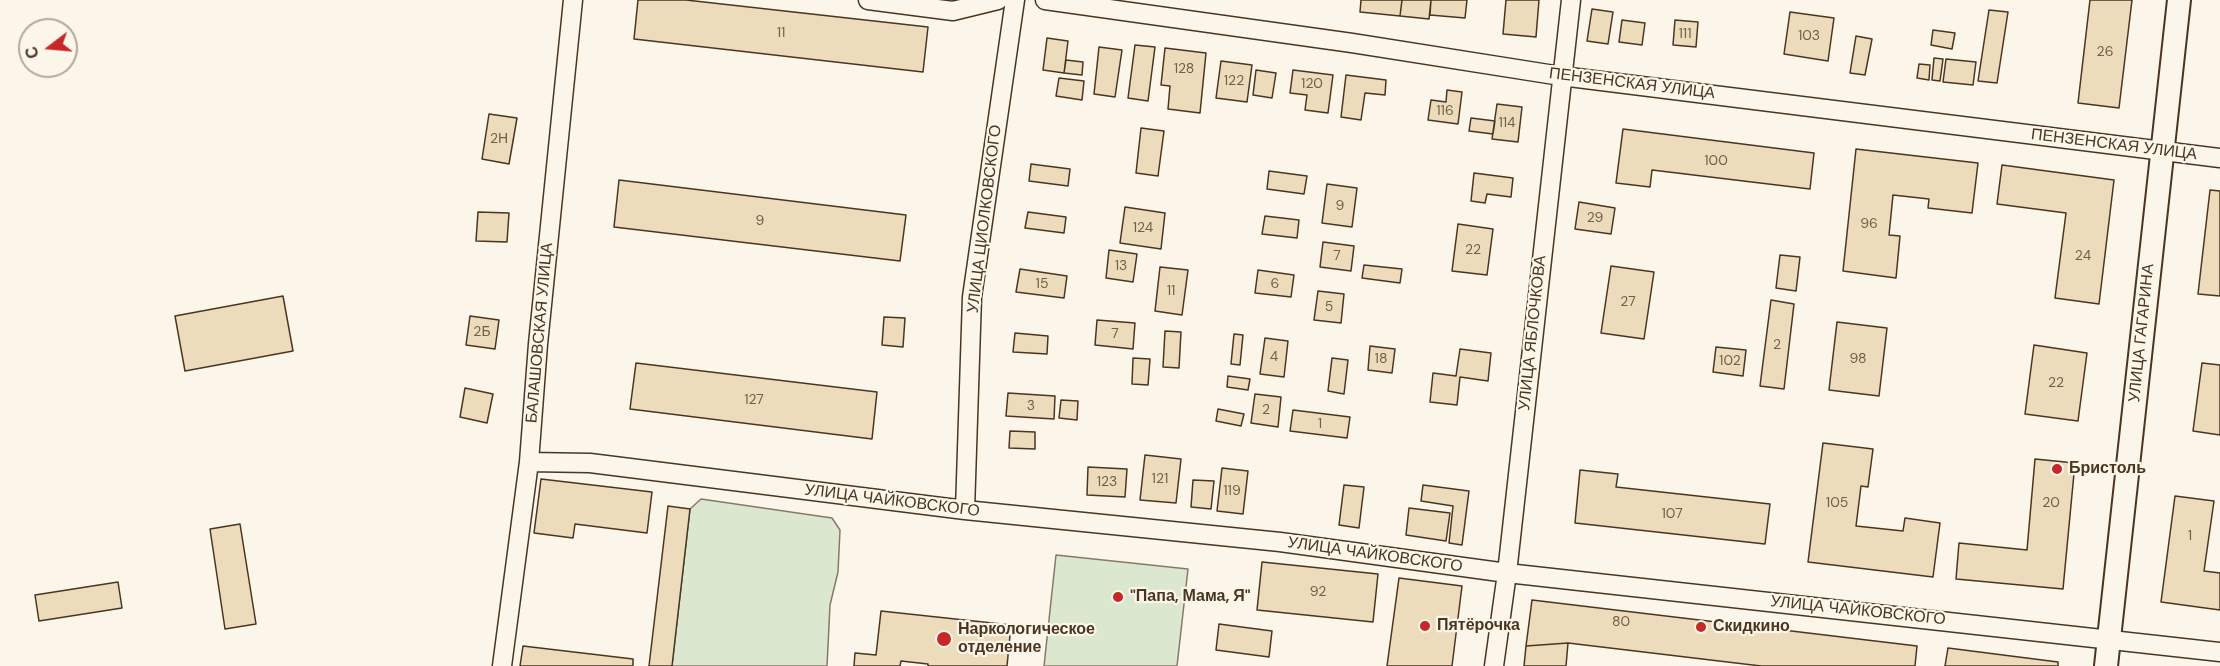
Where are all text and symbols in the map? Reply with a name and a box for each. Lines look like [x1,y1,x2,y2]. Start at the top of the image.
north arrow [18,18,78,78]
house number: 11 [777,25,785,41]
house number: 111 [1678,26,1692,42]
house number: 103 [1798,28,1820,44]
text: С [20,44,44,61]
house number: 26 [2097,44,2113,60]
house number: 128 [1174,61,1194,77]
street label: ПЕНЗЕНСКАЯ УЛИЦА [1548,64,1716,104]
house number: 122 [1224,73,1244,89]
house number: 120 [1301,76,1323,92]
house number: 116 [1436,103,1454,119]
house number: 114 [1498,115,1516,131]
street label: УЛИЦА ЦИОЛКОВСКОГО [964,124,1006,314]
street label: ПЕНЗЕНСКАЯ УЛИЦА [2030,125,2198,165]
house number: 2Н [490,131,508,147]
house number: 100 [1704,153,1728,169]
house number: 9 [1336,198,1344,214]
house number: 29 [1587,210,1603,226]
house number: 9 [756,213,764,229]
house number: 96 [1860,216,1878,232]
house number: 124 [1133,220,1153,236]
street label: БАЛАШОВСКАЯ УЛИЦА [523,242,557,424]
house number: 22 [1465,242,1481,258]
house number: 7 [1333,248,1341,264]
house number: 24 [2075,248,2091,264]
street label: УЛИЦА ЯБЛОЧКОВА [1515,254,1551,412]
house number: 13 [1115,258,1127,274]
street label: УЛИЦА ГАГАРИНА [2125,263,2159,403]
house number: 15 [1036,276,1048,292]
house number: 6 [1271,276,1279,292]
house number: 11 [1167,283,1175,299]
house number: 27 [1620,294,1636,310]
house number: 5 [1325,299,1333,315]
house number: 2Б [473,324,491,340]
house number: 7 [1111,326,1119,342]
house number: 2 [1773,337,1781,353]
house number: 4 [1270,349,1278,365]
house number: 18 [1375,351,1387,367]
house number: 98 [1849,351,1867,367]
house number: 102 [1719,353,1741,369]
house number: 22 [2048,375,2064,391]
house number: 127 [744,392,764,408]
house number: 3 [1027,398,1035,414]
house number: 2 [1262,402,1270,418]
house number: 1 [1318,416,1322,432]
place label: Бристоль [2069,459,2146,479]
marker: Бристоль [2050,462,2064,476]
house number: 121 [1152,471,1168,487]
house number: 123 [1097,474,1117,490]
street label: УЛИЦА ЧАЙКОВСКОГО [803,481,981,521]
house number: 119 [1223,483,1241,499]
house number: 105 [1826,495,1848,511]
house number: 20 [2042,495,2060,511]
house number: 107 [1661,506,1683,522]
house number: 1 [2188,528,2192,544]
street label: УЛИЦА ЧАЙКОВСКОГО [1286,533,1464,577]
house number: 92 [1310,584,1326,600]
place label: "Папа, Мама, Я" [1130,587,1251,607]
marker: "Папа, Мама, Я" [1111,590,1125,604]
street label: УЛИЦА ЧАЙКОВСКОГО [1769,592,1947,630]
house number: 80 [1612,614,1630,630]
place label: Пятёрочка [1437,616,1520,636]
place label: Скидкино [1713,617,1790,637]
marker: Пятёрочка [1418,619,1432,633]
place label: Наркологическое отделение [958,620,1095,658]
marker: Скидкино [1694,620,1708,634]
marker: Наркологическое отделение [935,630,953,648]

